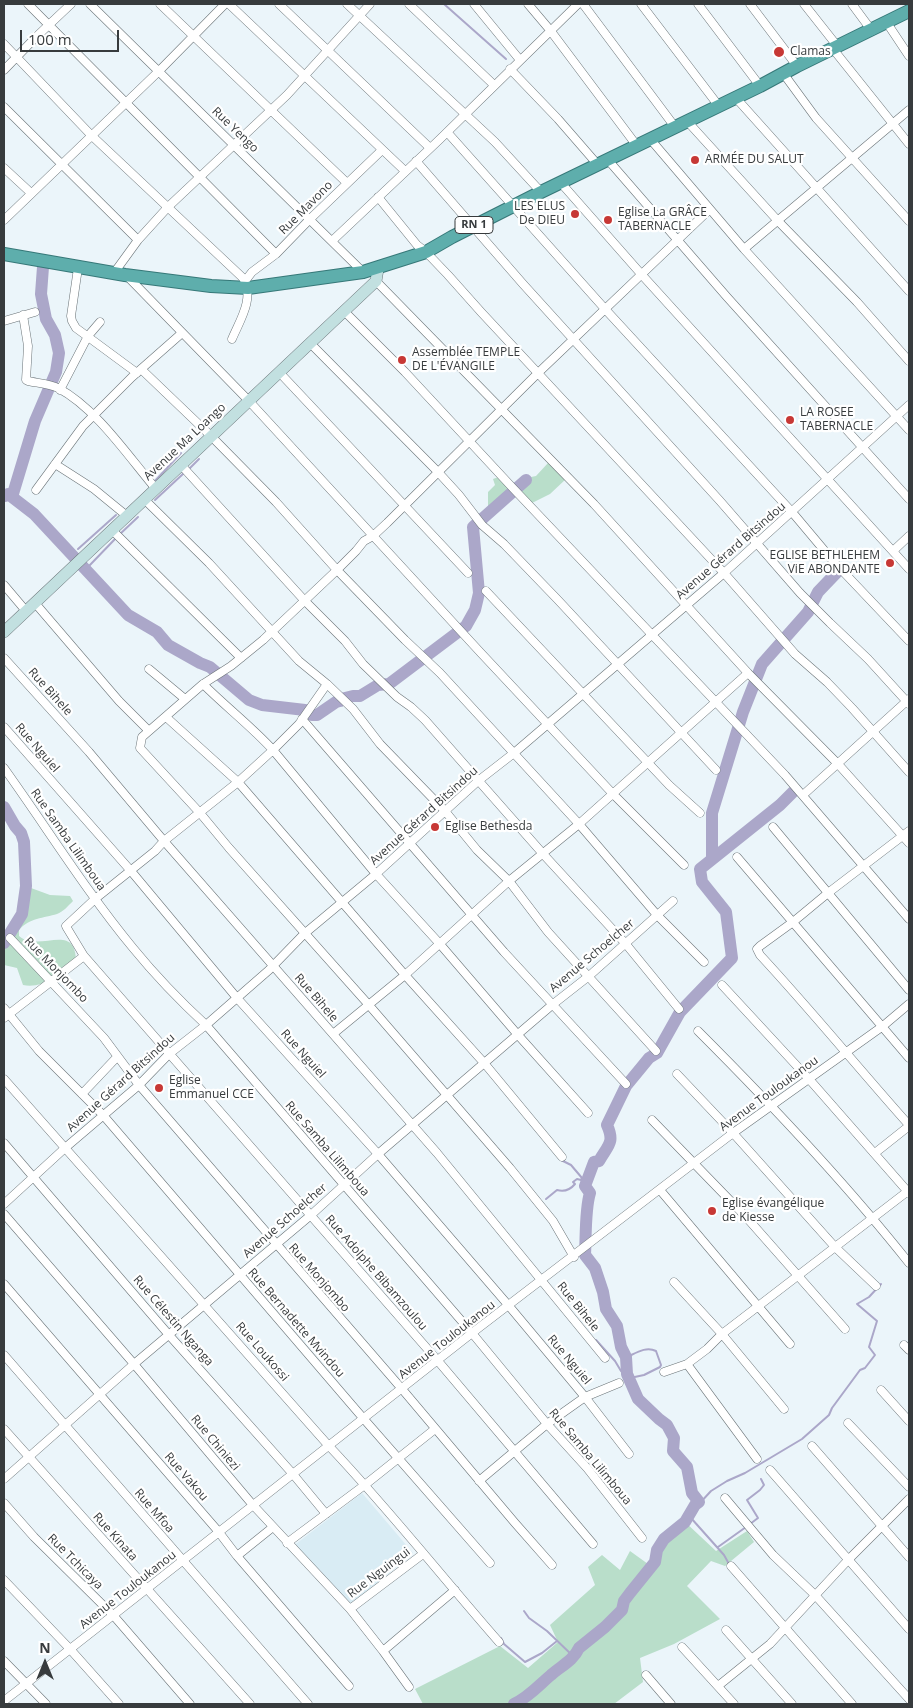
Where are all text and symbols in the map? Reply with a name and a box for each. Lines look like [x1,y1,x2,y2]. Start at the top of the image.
scale bar [22,20,121,52]
text: 100 m [28,29,72,49]
marker: Clamas [772,45,786,59]
place label: Clamas [790,45,831,59]
street label: Rue Yengo [209,104,261,156]
place label: ARMÉE DU SALUT [705,153,804,167]
marker: ARMÉE DU SALUT [689,154,701,166]
street label: Rue Mavono [276,178,336,238]
place label: LES ELUS De DIEU [514,200,565,228]
place label: Eglise La GRÂCE TABERNACLE [618,206,707,234]
marker: LES ELUS De DIEU [569,208,581,220]
marker: Eglise La GRÂCE TABERNACLE [602,214,614,226]
road number: RN 1 [455,216,493,234]
place label: Assemblée TEMPLE DE L'ÉVANGILE [412,346,520,374]
marker: Assemblée TEMPLE DE L'ÉVANGILE [396,354,408,366]
street label: Avenue Ma Loango [141,400,229,484]
place label: LA ROSEE TABERNACLE [800,406,873,434]
marker: LA ROSEE TABERNACLE [784,414,796,426]
street label: Avenue Gérard Bitsindou [673,500,789,602]
place label: EGLISE BETHLEHEM ViE ABONDANTE [770,549,880,577]
marker: EGLISE BETHLEHEM ViE ABONDANTE [884,557,896,569]
street label: Rue Bihele [25,665,75,719]
street label: Rue Nguiel [12,721,62,775]
street label: Avenue Gérard Bitsindou [367,764,481,868]
street label: Rue Samba Lilimboua [27,786,109,894]
place label: Eglise Bethesda [445,820,532,834]
marker: Eglise Bethesda [429,821,441,833]
street label: Avenue Schoelcher [547,916,637,996]
street label: Rue Monjombo [21,934,91,1006]
street label: Rue Bihele [291,971,341,1025]
street label: Rue Nguiel [277,1027,329,1081]
street label: Avenue Gérard Bitsindou [64,1031,178,1135]
street label: Avenue Touloukanou [717,1053,821,1135]
place label: Eglise Emmanuel CCE [169,1074,254,1102]
marker: Eglise Emmanuel CCE [153,1082,165,1094]
street label: Rue Samba Lilimboua [282,1099,372,1199]
street label: Avenue Schoelcher [240,1181,330,1261]
place label: Eglise évangélique de Kiesse [722,1197,824,1225]
marker: Eglise évangélique de Kiesse [706,1205,718,1217]
street label: Rue Adolphe Bibamzoulou [322,1212,430,1334]
street label: Rue Monjombo [285,1241,353,1315]
street label: Rue Bernadette Mvindou [245,1266,347,1380]
street label: Rue Célestin Nganga [130,1273,216,1369]
street label: Rue Bihele [554,1279,602,1335]
street label: Avenue Touloukanou [396,1298,498,1382]
street label: Rue Loukossi [232,1320,292,1384]
street label: Rue Nguiel [544,1332,594,1388]
street label: Rue Samba Lilimboua [546,1406,634,1508]
street label: Rue Chiniezi [188,1412,242,1474]
street label: Rue Vakou [161,1450,211,1504]
street label: Rue Mfoa [131,1486,177,1536]
street label: Rue Kinata [90,1510,140,1564]
street label: Rue Tchicaya [44,1531,106,1593]
street label: Rue Nguingui [345,1545,413,1601]
street label: Avenue Touloukanou [77,1548,179,1632]
north arrow [20,1638,70,1688]
text: N [39,1638,51,1657]

